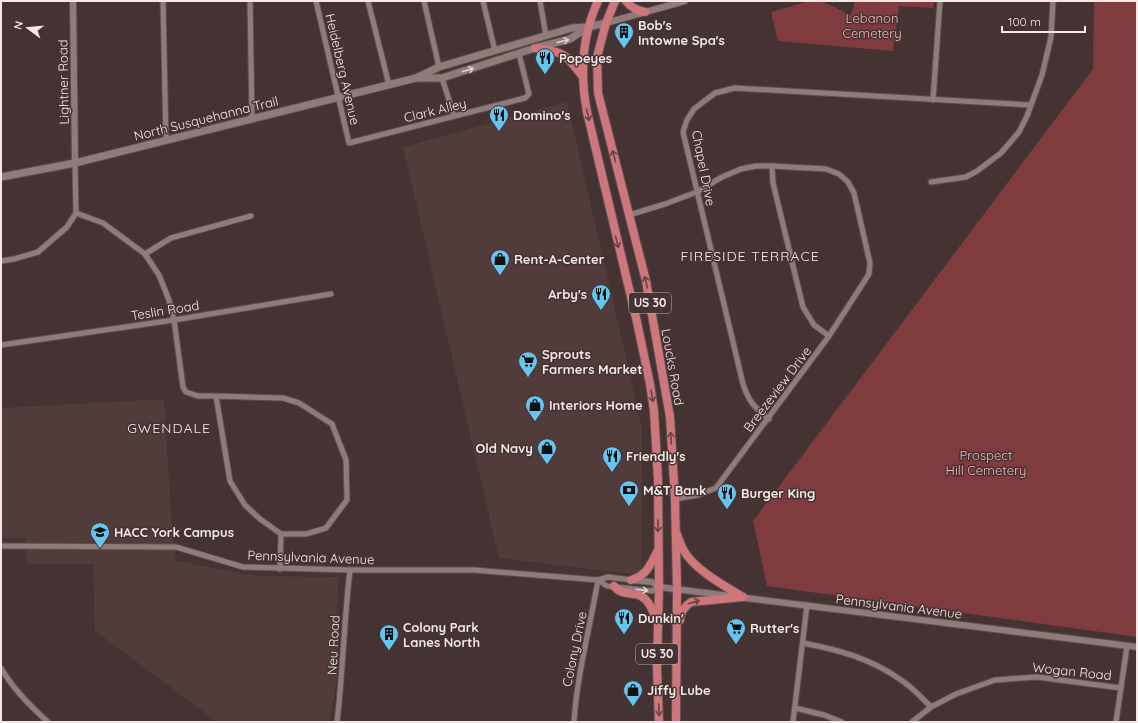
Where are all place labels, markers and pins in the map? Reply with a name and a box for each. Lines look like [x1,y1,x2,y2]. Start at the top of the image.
place label: Bob's Intowne Spa's [638,17,725,48]
building icon: Bob's Intowne Spa's [613,21,635,49]
restaurant icon: Popeyes [534,47,556,75]
place label: Popeyes [559,50,612,66]
restaurant icon: Domino's [488,104,510,132]
place label: Domino's [513,107,570,123]
shop icon: Rent-A-Center [489,248,511,276]
place label: Rent-A-Center [514,251,605,267]
restaurant icon: Arby's [590,283,612,311]
place label: Arby's [548,286,587,302]
place label: Sprouts Farmers Market [542,346,643,377]
supermarket icon: Sprouts Farmers Market [517,350,539,378]
shop icon: Interiors Home [524,394,546,422]
place label: Interiors Home [549,397,643,413]
shop icon: Old Navy [536,437,558,465]
place label: Old Navy [475,440,533,456]
restaurant icon: Friendly's [601,445,623,473]
place label: Friendly's [626,448,685,464]
bank icon: M&T Bank [618,479,640,507]
place label: M&T Bank [643,482,706,498]
restaurant icon: Burger King [716,482,738,510]
place label: Burger King [741,485,815,501]
school or university icon: HACC York Campus [89,521,111,549]
place label: HACC York Campus [114,524,234,540]
restaurant icon: Dunkin' [613,607,635,635]
place label: Dunkin' [638,610,684,626]
supermarket icon: Rutter's [725,617,747,645]
place label: Colony Park Lanes North [403,619,480,650]
place label: Rutter's [750,620,799,636]
building icon: Colony Park Lanes North [378,623,400,651]
shop icon: Jiffy Lube [622,679,644,707]
place label: Jiffy Lube [647,682,711,698]

